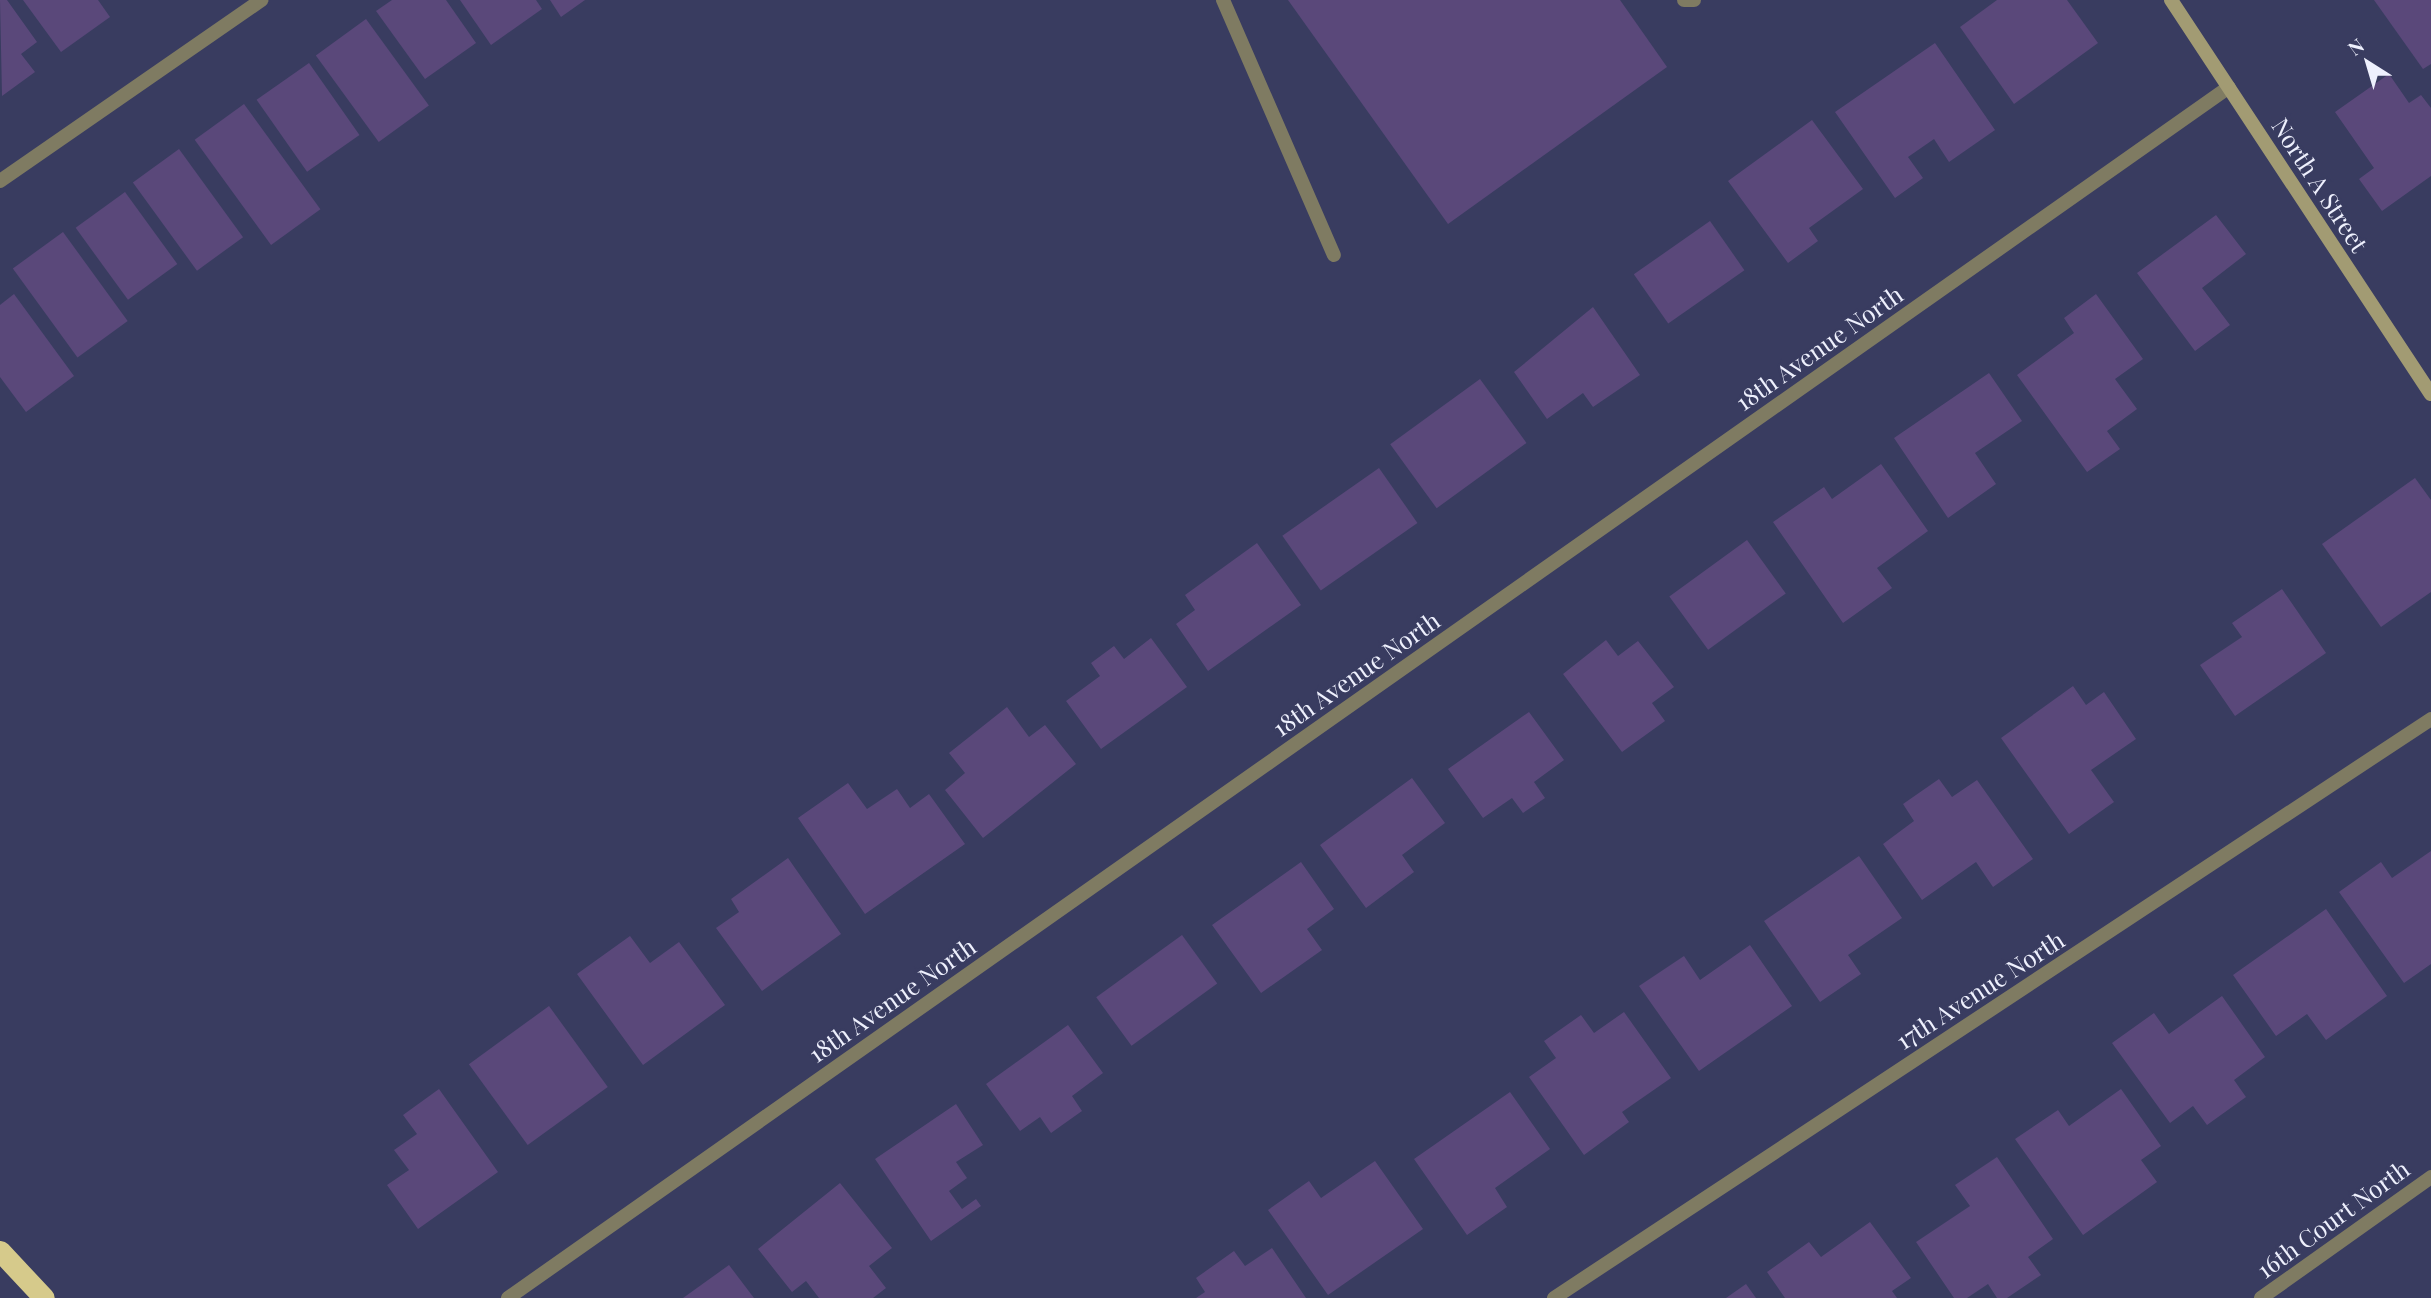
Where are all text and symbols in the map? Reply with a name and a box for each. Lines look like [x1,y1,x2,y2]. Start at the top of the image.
north arrow [2333,28,2403,98]
text: N [2342,32,2369,61]
street label: North A Street [2266,112,2374,258]
street label: 18th Avenue North [1730,279,1908,417]
street label: 18th Avenue North [1267,605,1445,743]
street label: 17th Avenue North [1890,925,2070,1055]
street label: 18th Avenue North [803,931,981,1069]
street label: 16th Court North [2251,1154,2415,1284]

